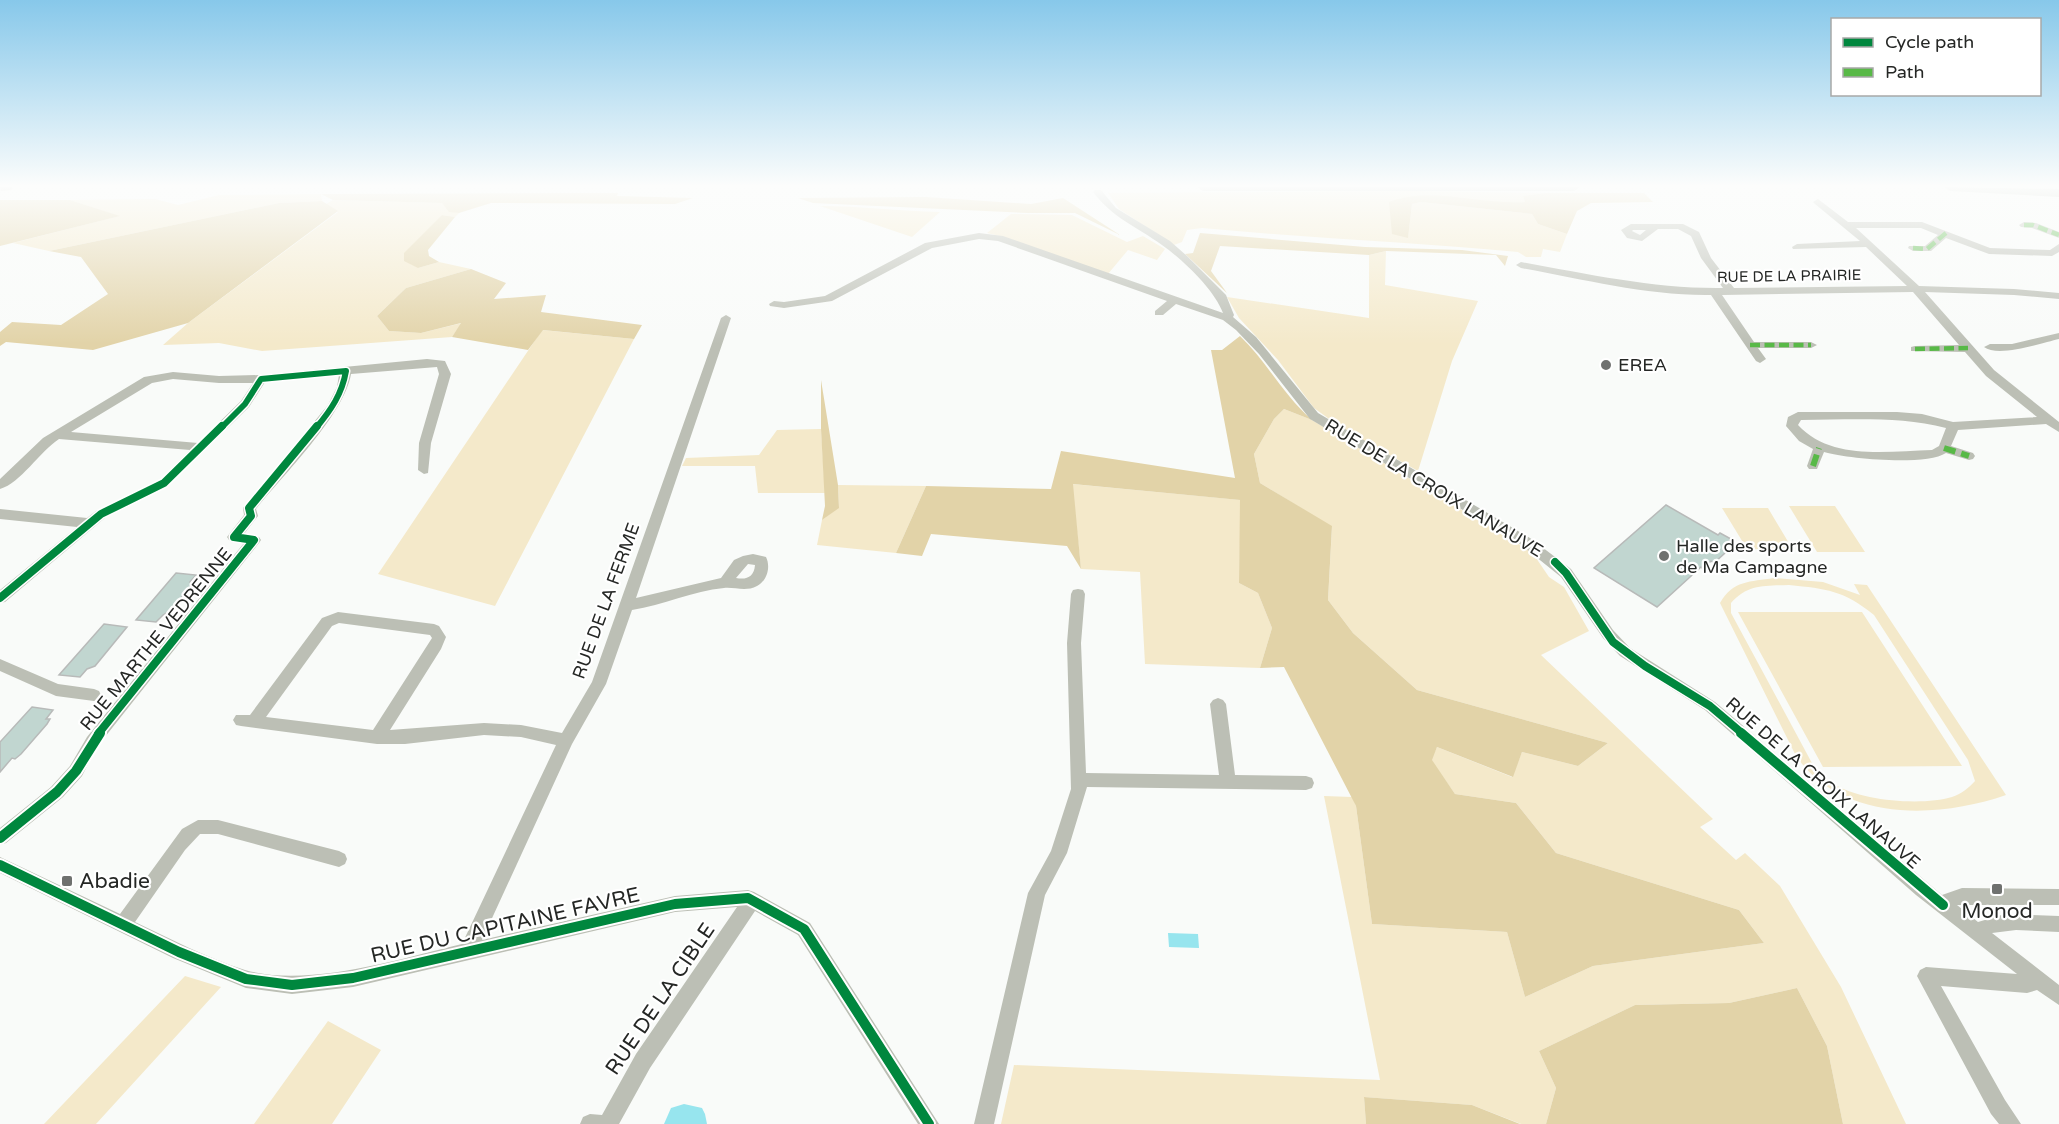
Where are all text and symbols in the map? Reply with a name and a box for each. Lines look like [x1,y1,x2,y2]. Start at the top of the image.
legend [1831,18,2041,96]
text: Cycle path [1885,31,1974,53]
text: Path [1885,61,1924,83]
street label: RUE DE LA PRAIRIE [1717,266,1861,286]
place label: EREA [1618,354,1667,376]
marker: EREA [1599,358,1613,372]
street label: RUE DE LA CROIX LANAUVE [1321,414,1547,562]
street label: RUE DE LA FERME [568,520,644,682]
place label: Halle des sports de Ma Campagne [1676,535,1828,578]
street label: RUE MARTHE VEDRENNE [75,543,237,735]
marker: Halle des sports de Ma Campagne [1657,549,1671,563]
street label: RUE DE LA CROIX LANAUVE [1721,692,1925,874]
place label: Abadie [79,869,150,894]
marker: Abadie [60,874,74,888]
street label: RUE DU CAPITAINE FAVRE [368,882,642,969]
marker: Monod [1990,882,2004,896]
place label: Monod [1961,899,2033,924]
street label: RUE DE LA CIBLE [600,919,720,1080]

